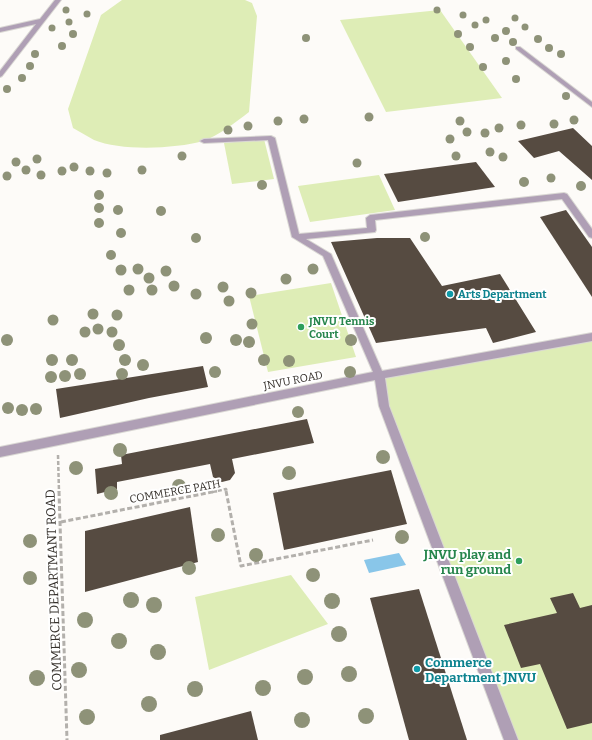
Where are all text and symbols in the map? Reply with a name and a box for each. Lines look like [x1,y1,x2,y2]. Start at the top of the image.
place label: Arts Department [458,288,547,301]
marker: Arts Department [445,289,455,299]
place label: JNVU Tennis Court [308,315,375,341]
marker: JNVU Tennis Court [296,322,306,332]
street label: JNVU ROAD [261,368,324,393]
street label: COMMERCE PATH [128,477,222,506]
street label: COMMERCE DEPARTMANT ROAD [42,489,65,691]
place label: JNVU play and run ground [423,547,511,577]
marker: JNVU play and run ground [514,556,524,566]
place label: Commerce Department JNVU [425,655,537,685]
marker: Commerce Department JNVU [412,664,422,674]

